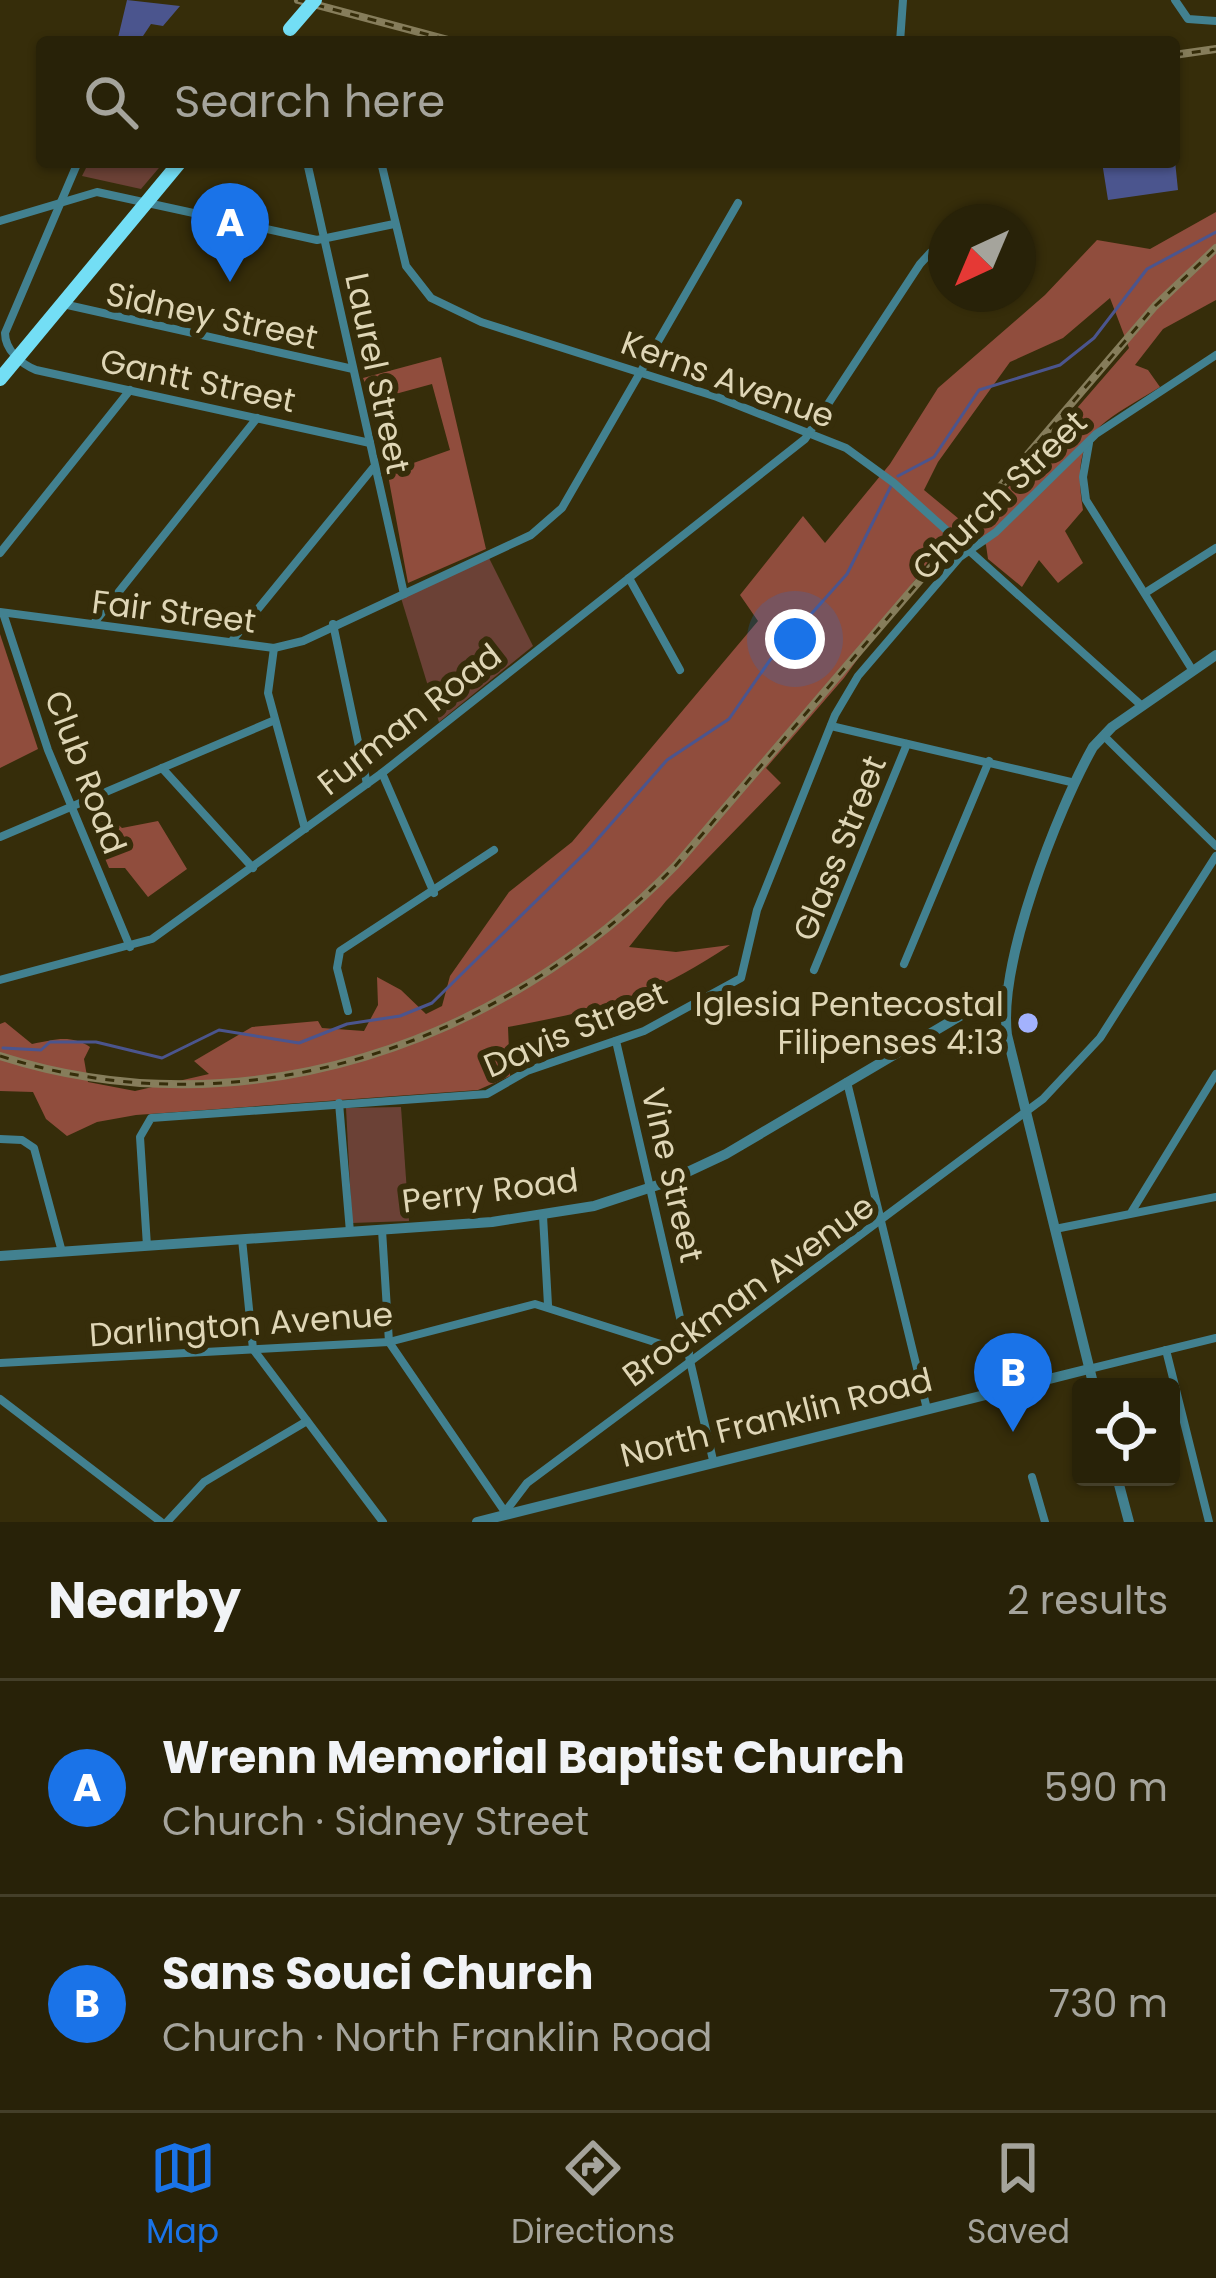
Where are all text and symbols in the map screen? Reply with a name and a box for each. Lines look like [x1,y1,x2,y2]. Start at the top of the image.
search box [36,36,1180,168]
icon: search [78,69,144,135]
text: Search here [174,70,445,133]
pin: A [191,183,269,282]
north arrow [928,204,1036,312]
street label: Laurel Street [333,268,422,478]
street label: Sidney Street [102,270,322,361]
street label: Kerns Avenue [615,319,841,440]
street label: Gantt Street [96,337,300,424]
street label: Church Street [902,400,1097,591]
street label: Fair Street [89,578,259,645]
your location [765,609,825,669]
street label: Furman Road [307,633,511,806]
street label: Club Road [33,684,138,861]
street label: Glass Street [781,749,898,948]
street label: Davis Street [476,970,674,1089]
place label: Iglesia Pentecostal Filipenses 4:13 [695,981,1004,1066]
marker: Iglesia Pentecostal Filipenses 4:13 [1015,1010,1041,1036]
street label: Vine Street [630,1083,715,1267]
street label: Perry Road [399,1156,581,1225]
street label: Brockman Avenue [613,1183,884,1398]
street label: Darlington Avenue [87,1290,395,1359]
pin: B [974,1333,1052,1432]
street label: North Franklin Road [615,1356,937,1479]
map controls [1072,1378,1180,1486]
button: locate [1072,1378,1180,1486]
text: Nearby [48,1564,241,1636]
text: 2 results [1007,1573,1168,1628]
text: Wrenn Memorial Baptist Church [162,1726,905,1789]
text: A [73,1760,101,1815]
text: 590 m [1044,1760,1168,1815]
text: Church · Sidney Street [162,1794,589,1849]
text: Sans Souci Church [162,1942,594,2005]
text: B [74,1976,100,2031]
text: 730 m [1049,1976,1168,2031]
text: Church · North Franklin Road [162,2010,712,2065]
tab: Map [146,2135,219,2257]
tab: Directions [511,2135,675,2257]
tab: Saved [967,2135,1070,2257]

